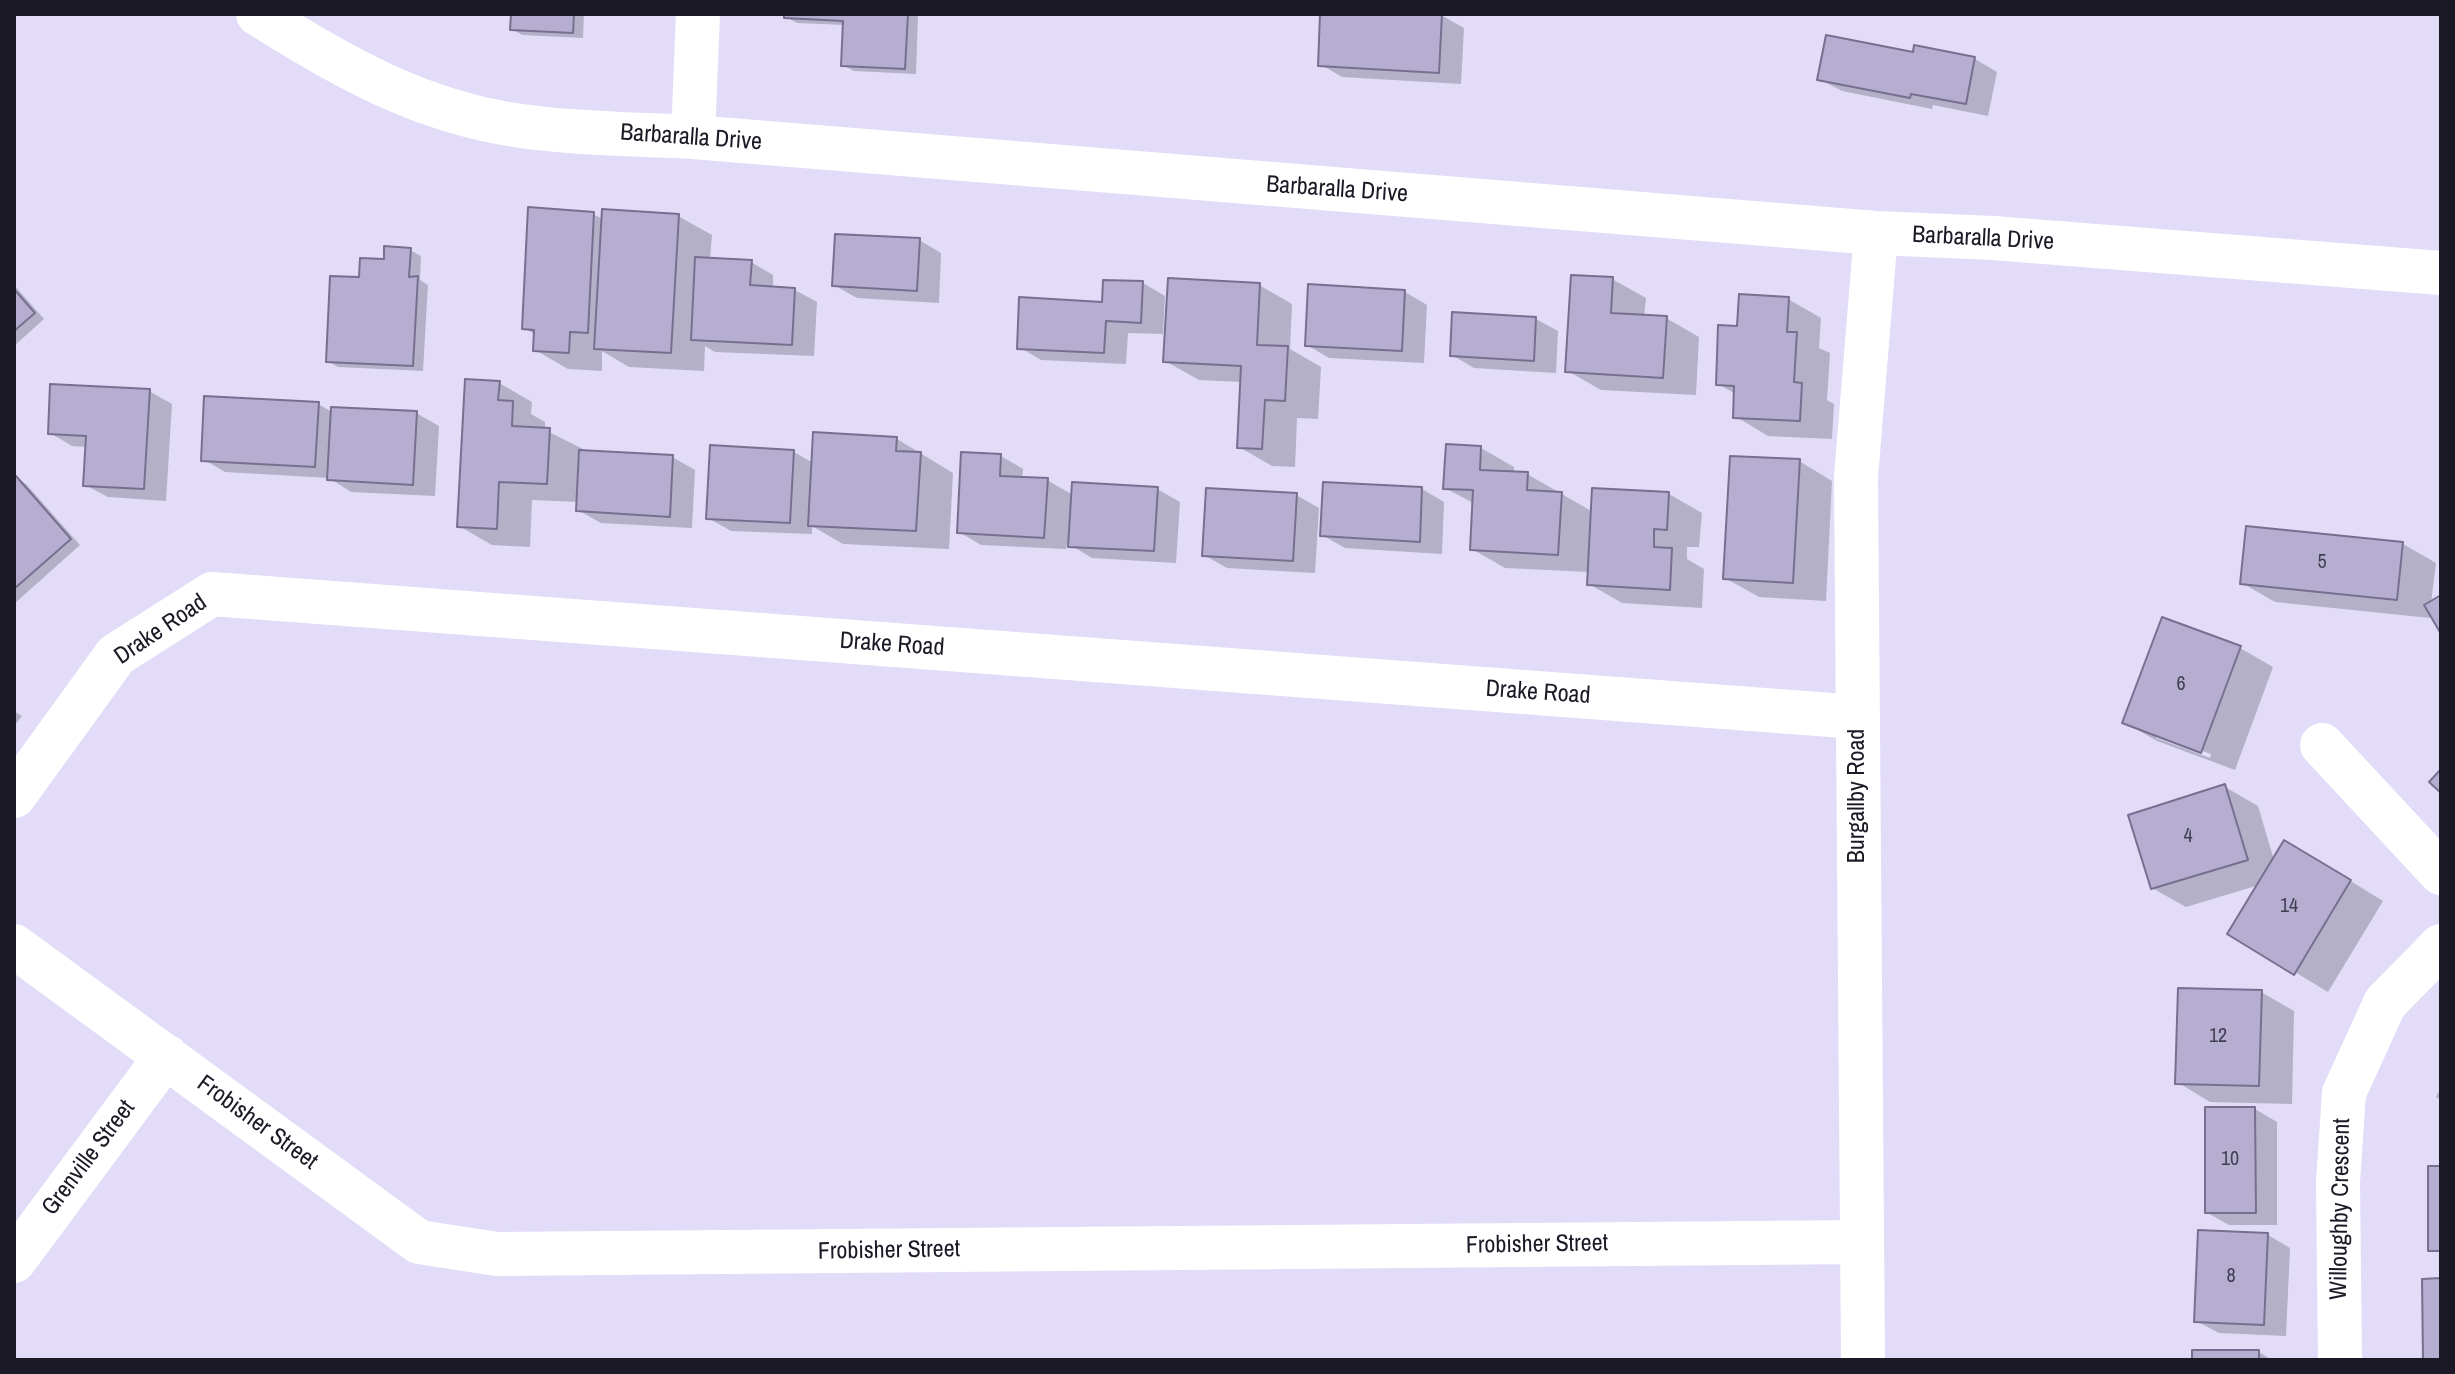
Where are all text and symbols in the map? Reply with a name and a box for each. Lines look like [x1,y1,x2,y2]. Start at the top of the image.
street label: Barbaralla Drive [619,119,763,157]
street label: Barbaralla Drive [1265,171,1409,209]
street label: Barbaralla Drive [1911,221,2055,257]
house number: 5 [2317,551,2327,575]
street label: Drake Road [109,589,213,671]
street label: Drake Road [839,627,945,663]
house number: 6 [2176,673,2186,697]
street label: Drake Road [1485,675,1591,711]
street label: Burgallby Road [1844,729,1872,863]
house number: 4 [2183,825,2193,849]
house number: 14 [2280,895,2298,919]
house number: 12 [2209,1025,2227,1049]
street label: Frobisher Street [191,1070,323,1176]
street label: Grenville Street [36,1095,142,1221]
street label: Willoughby Crescent [2325,1118,2357,1300]
house number: 10 [2221,1148,2239,1172]
street label: Frobisher Street [1466,1229,1608,1261]
street label: Frobisher Street [818,1235,960,1267]
house number: 8 [2226,1265,2236,1289]

